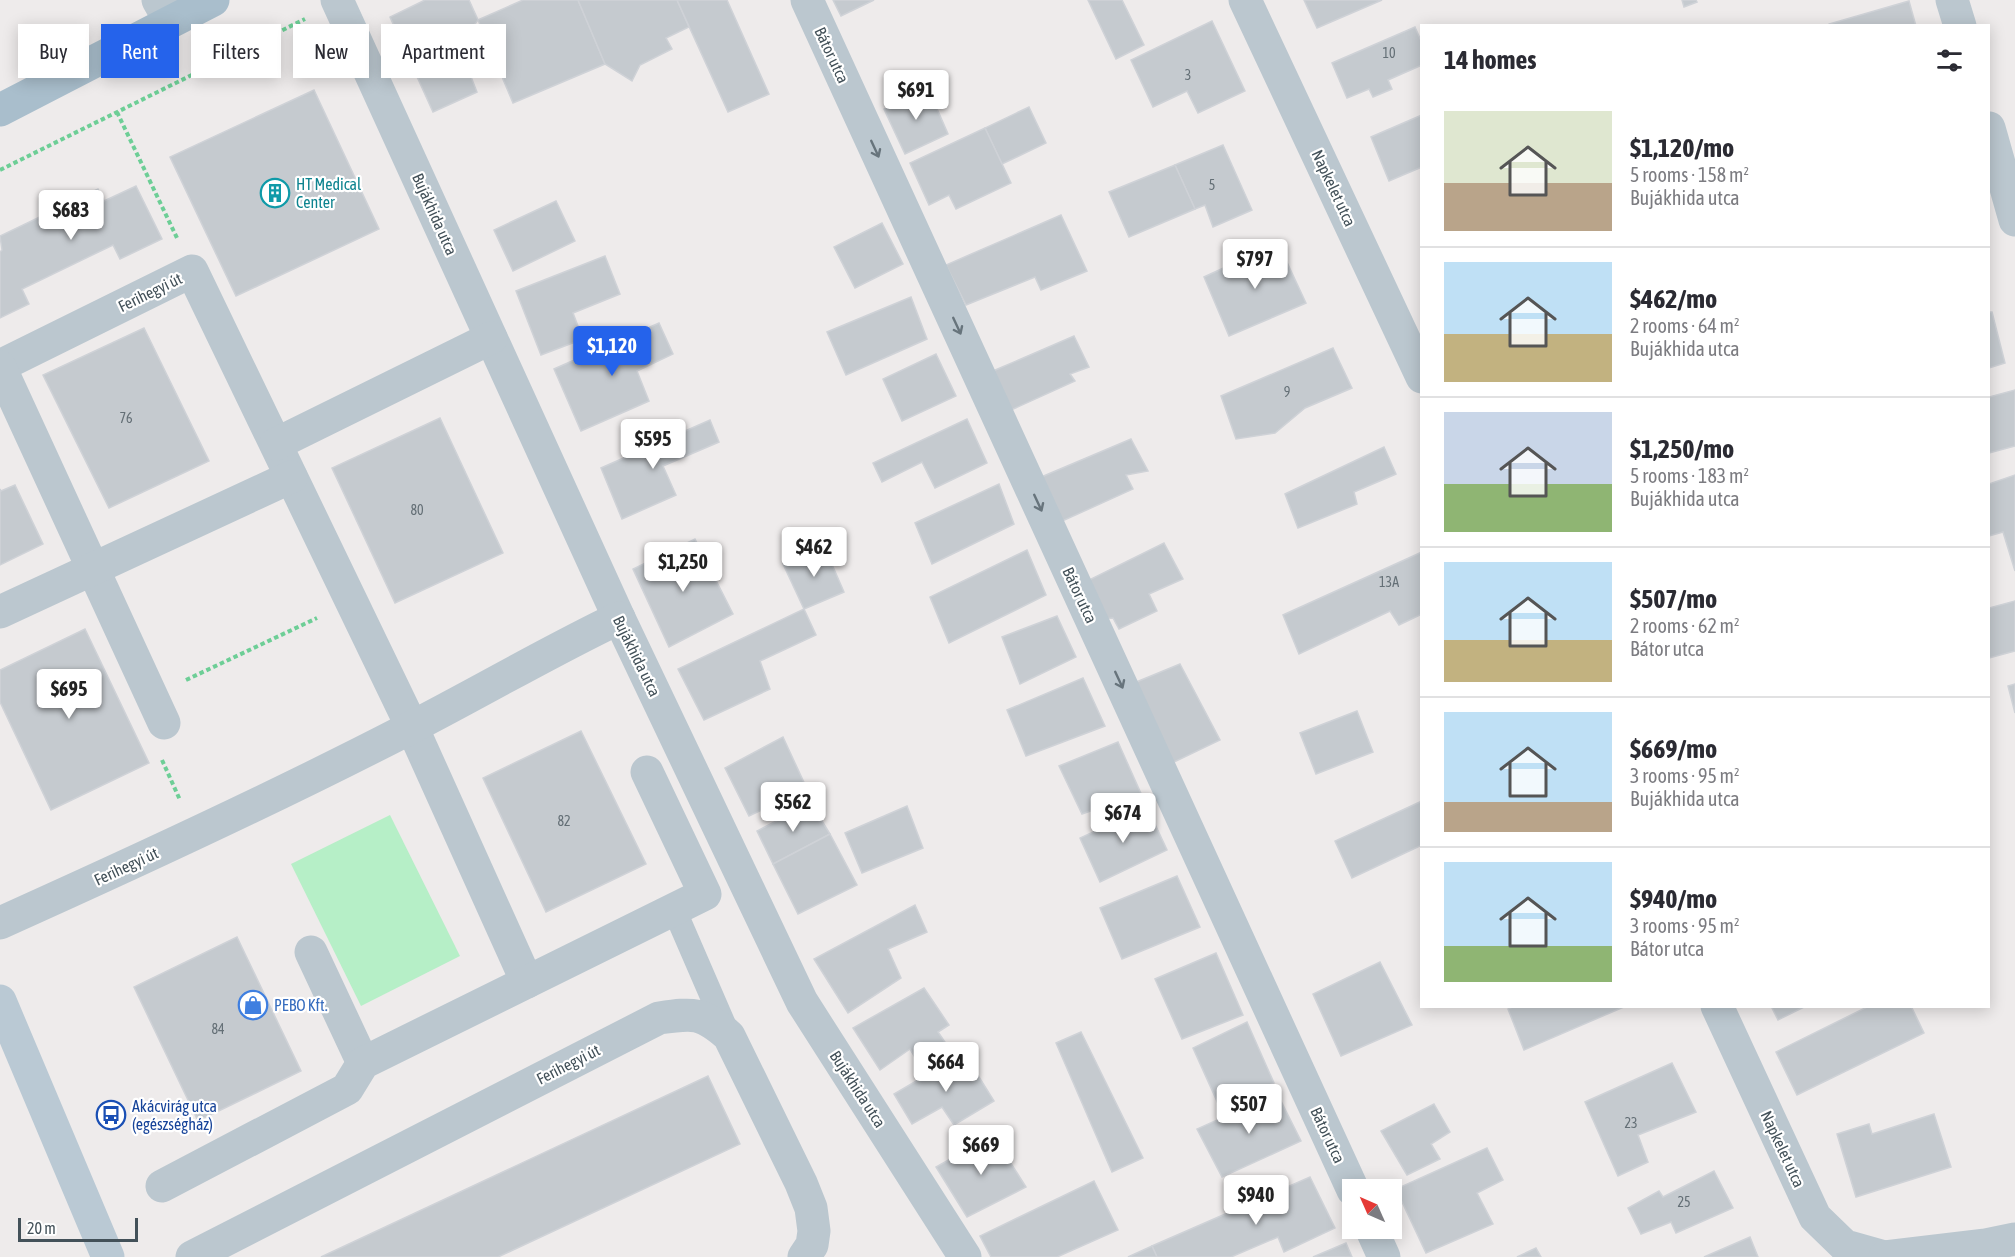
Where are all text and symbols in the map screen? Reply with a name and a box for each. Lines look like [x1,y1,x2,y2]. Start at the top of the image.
chip: Buy [18,24,89,78]
chip: Rent [101,24,179,78]
chip: Filters [191,24,281,78]
chip: New [293,24,369,78]
chip: Apartment [381,24,506,78]
street label: Bátor utca [811,24,853,86]
icon: filters [1933,44,1966,77]
house number: 10 [1382,45,1396,61]
text: 14 homes [1444,45,1537,75]
house number: 3 [1185,67,1191,83]
pin: $691 [880,70,952,121]
text: $691 [898,78,934,101]
text: $1,120/mo [1630,133,1734,163]
icon: home [1492,135,1564,207]
one-way arrow [870,139,882,157]
street label: Napkelet utca [1308,147,1360,229]
text: 5 rooms · 158 m² [1630,163,1749,186]
street label: Bujákhida utca [408,170,461,258]
place label: HT Medical Center [296,175,362,211]
building icon: HT Medical Center [259,177,291,209]
house number: 5 [1209,177,1215,193]
text: Bujákhida utca [1630,186,1740,209]
pin: $683 [35,190,107,241]
text: $683 [53,198,89,221]
pin: $797 [1219,239,1291,290]
text: $797 [1237,247,1273,270]
street label: Ferihegyi út [115,269,186,316]
text: $462/mo [1630,284,1717,314]
icon: home [1492,286,1564,358]
text: 2 rooms · 64 m² [1630,314,1740,337]
one-way arrow [951,316,963,334]
pin: $1,120 [563,326,661,377]
text: $1,120 [587,334,637,357]
text: Bujákhida utca [1630,337,1740,360]
house number: 9 [1284,384,1290,400]
house number: 76 [119,410,133,426]
pin: $595 [617,419,689,470]
text: $595 [635,427,671,450]
text: $1,250/mo [1630,434,1734,464]
icon: home [1492,436,1564,508]
text: 5 rooms · 183 m² [1630,464,1749,487]
text: Bujákhida utca [1630,487,1740,510]
one-way arrow [1033,493,1044,512]
house number: 80 [410,502,424,518]
pin: $462 [778,527,850,578]
text: $462 [796,535,832,558]
pin: $1,250 [634,542,732,593]
text: $1,250 [658,550,708,573]
street label: Bátor utca [1059,564,1101,626]
house number: 13A [1379,574,1399,590]
text: $507/mo [1630,584,1717,614]
icon: home [1492,586,1564,658]
street label: Bujákhida utca [609,613,664,700]
text: 2 rooms · 62 m² [1630,614,1740,637]
text: Bátor utca [1630,637,1704,660]
pin: $695 [33,669,105,720]
one-way arrow [1114,671,1126,689]
text: $695 [51,677,87,700]
text: $669/mo [1630,734,1717,764]
icon: home [1492,736,1564,808]
text: 3 rooms · 95 m² [1630,764,1740,787]
pin: $562 [757,782,829,833]
text: Bujákhida utca [1630,787,1740,810]
text: $562 [775,790,811,813]
pin: $674 [1087,793,1159,844]
text: $674 [1105,801,1141,824]
house number: 82 [557,813,571,829]
street label: Ferihegyi út [91,843,162,890]
text: $940/mo [1630,884,1717,914]
icon: home [1492,886,1564,958]
text: 3 rooms · 95 m² [1630,914,1740,937]
text: Bátor utca [1630,937,1704,960]
shop icon: PEBO Kft. [237,989,269,1021]
place label: PEBO Kft. [274,996,328,1014]
house number: 84 [211,1021,225,1037]
street label: Ferihegyi út [533,1040,603,1088]
pin: $664 [910,1042,982,1093]
street label: Bujákhida utca [826,1047,889,1131]
text: $664 [928,1050,964,1073]
pin: $507 [1213,1084,1285,1135]
text: $507 [1231,1092,1267,1115]
place label: Akácvirág utca (egészségház) [132,1097,217,1134]
bus stop icon: Akácvirág utca (egészségház) [95,1099,127,1131]
street label: Bátor utca [1307,1104,1349,1166]
street label: Napkelet utca [1757,1108,1809,1190]
house number: 23 [1624,1115,1638,1131]
pin: $669 [945,1125,1017,1176]
text: $669 [963,1133,999,1156]
pin: $940 [1220,1175,1292,1226]
north arrow [1342,1179,1402,1239]
map controls [1342,1179,1402,1239]
text: $940 [1238,1183,1274,1206]
house number: 25 [1677,1194,1691,1210]
scale bar [18,1215,138,1242]
text: 20 m [27,1219,56,1237]

